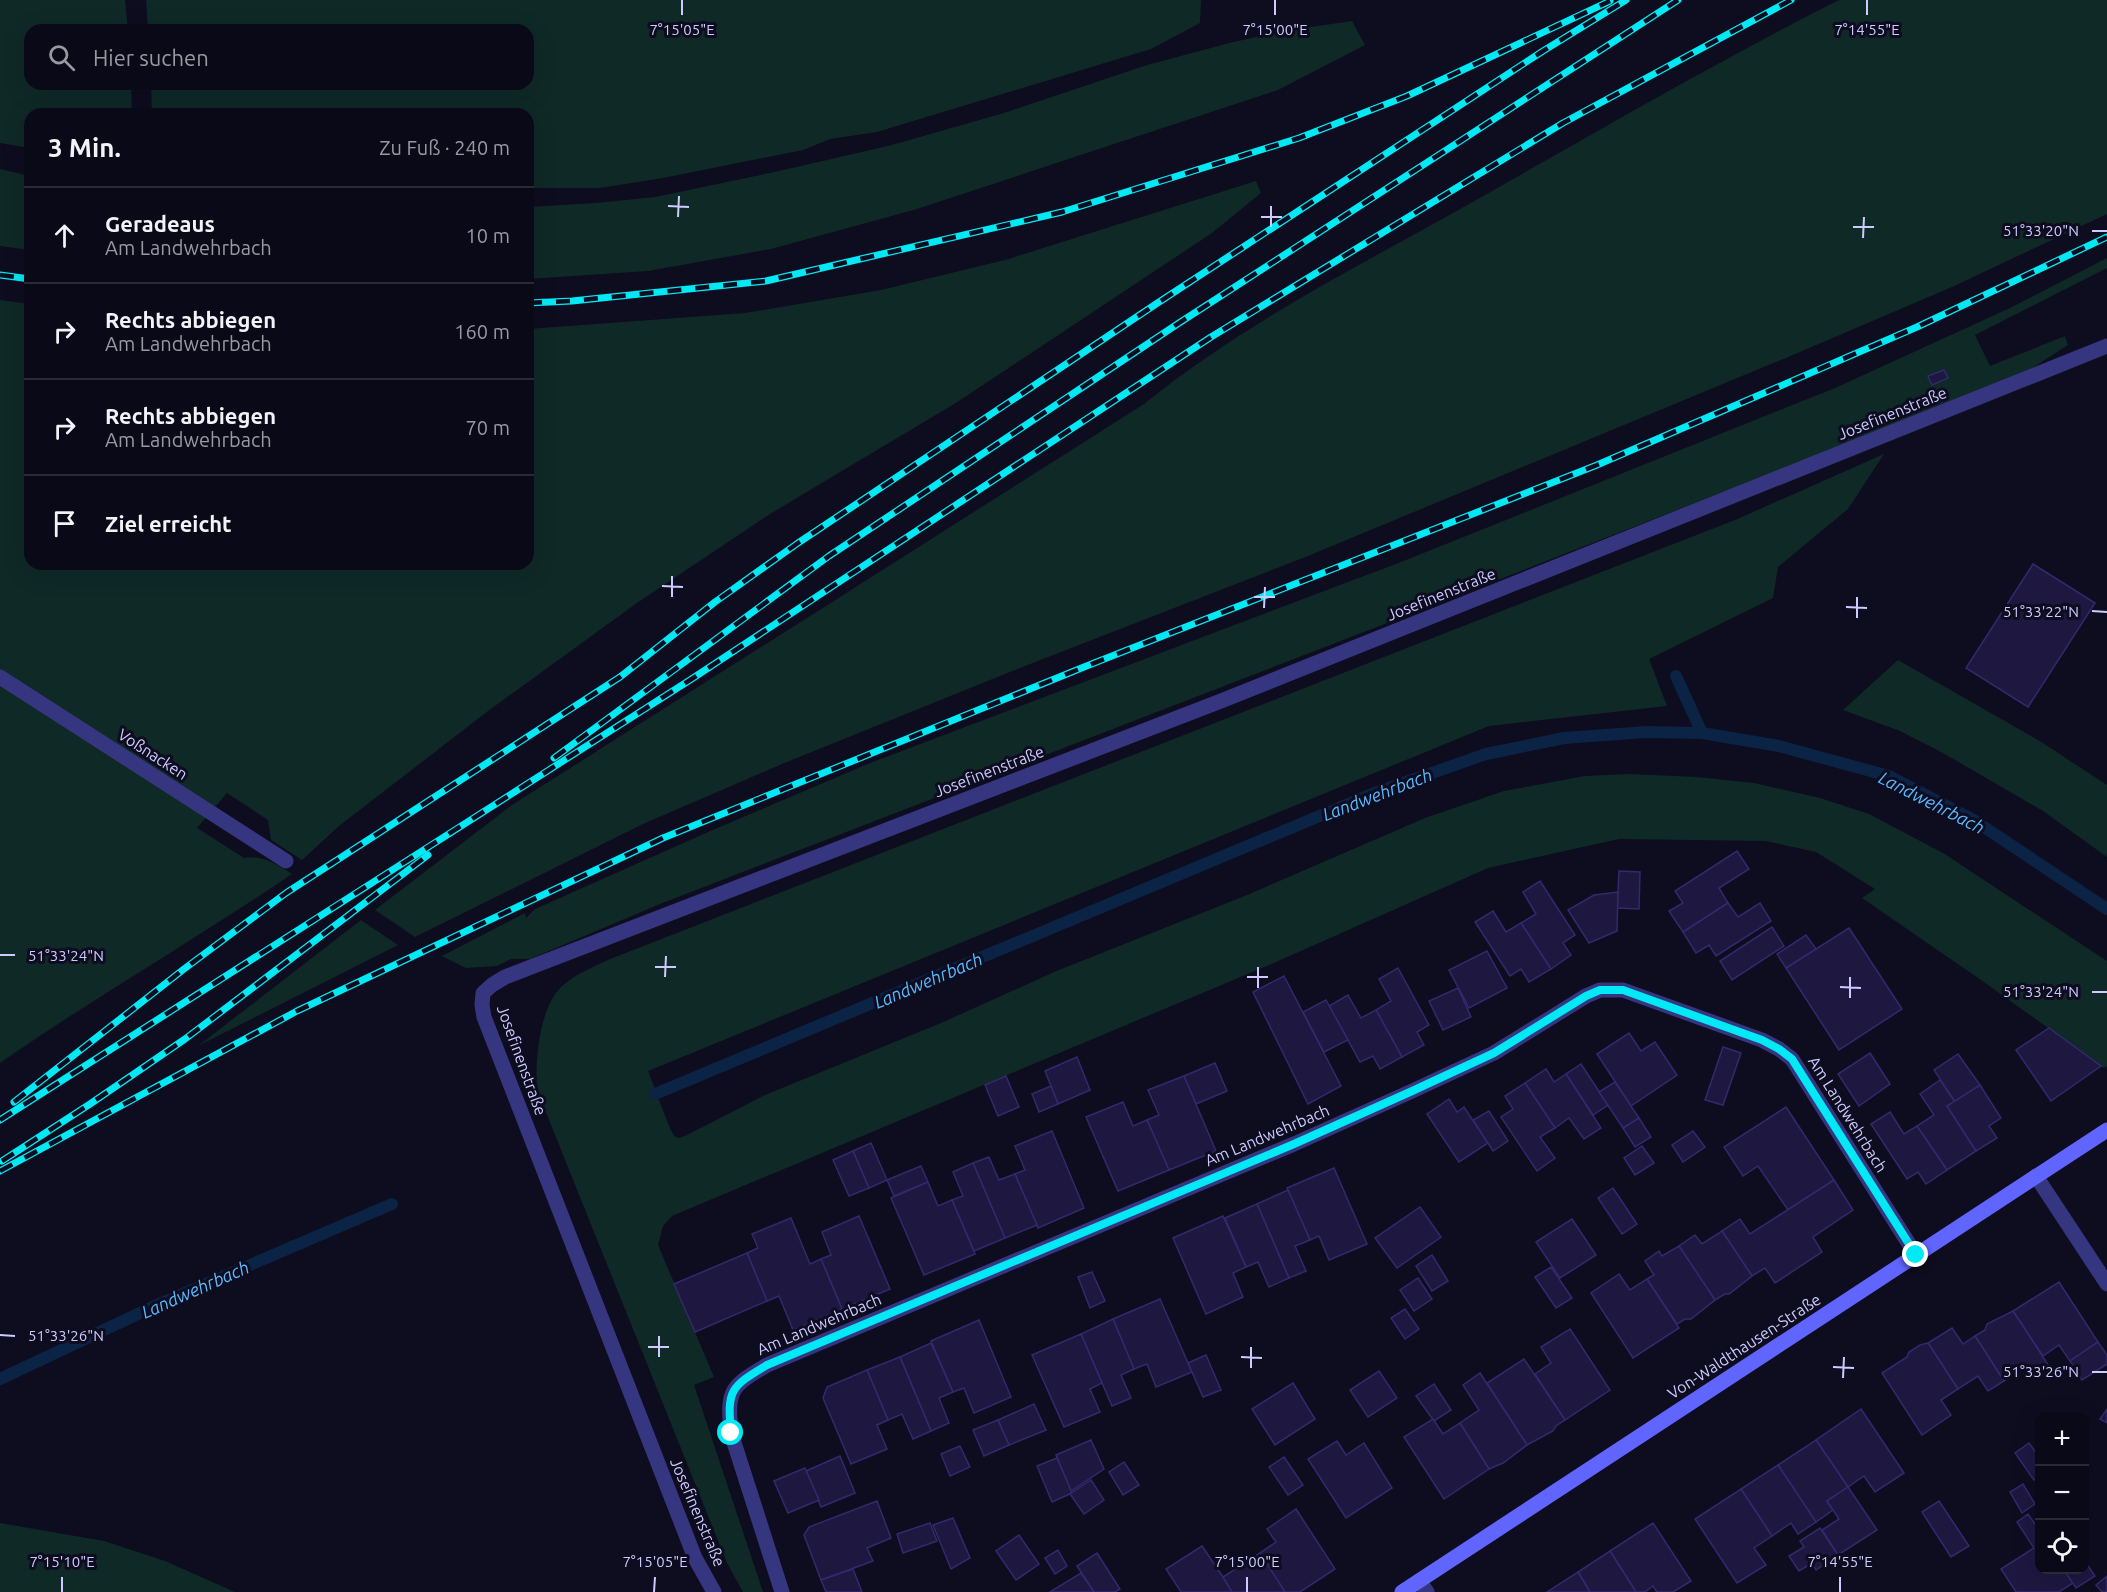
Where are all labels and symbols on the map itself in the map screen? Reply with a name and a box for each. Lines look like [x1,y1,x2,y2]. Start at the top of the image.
text: 7°15'05"E [649,21,715,38]
text: 7°15'00"E [1242,21,1308,38]
text: 7°14'55"E [1834,21,1900,38]
text: 51°33'20"N [2003,222,2079,239]
street label: Josefinenstraße [1835,383,1949,443]
street label: Josefinenstraße [1384,564,1498,624]
text: 51°33'22"N [2003,603,2079,620]
street label: Voßnacken [115,725,191,783]
street label: Josefinenstraße [932,742,1046,800]
water label: Landwehrbach [1319,764,1435,824]
water label: Landwehrbach [1876,767,1988,837]
text: 51°33'24"N [28,947,104,964]
water label: Landwehrbach [871,948,985,1012]
text: 51°33'24"N [2003,983,2079,1000]
street label: Josefinenstraße [494,1002,550,1118]
street label: Am Landwehrbach [1805,1053,1891,1175]
street label: Am Landwehrbach [1202,1101,1332,1169]
route end [1902,1241,1928,1267]
water label: Landwehrbach [138,1256,252,1322]
street label: Am Landwehrbach [754,1290,884,1358]
street label: Von-Waldthausen-Straße [1664,1290,1824,1402]
text: 51°33'26"N [28,1327,104,1344]
text: 51°33'26"N [2003,1363,2079,1380]
route start [717,1419,743,1445]
street label: Josefinenstraße [667,1455,729,1569]
text: 7°15'10"E [29,1553,95,1570]
text: 7°15'05"E [622,1553,688,1570]
text: 7°15'00"E [1214,1553,1280,1570]
text: 7°14'55"E [1807,1553,1873,1570]

